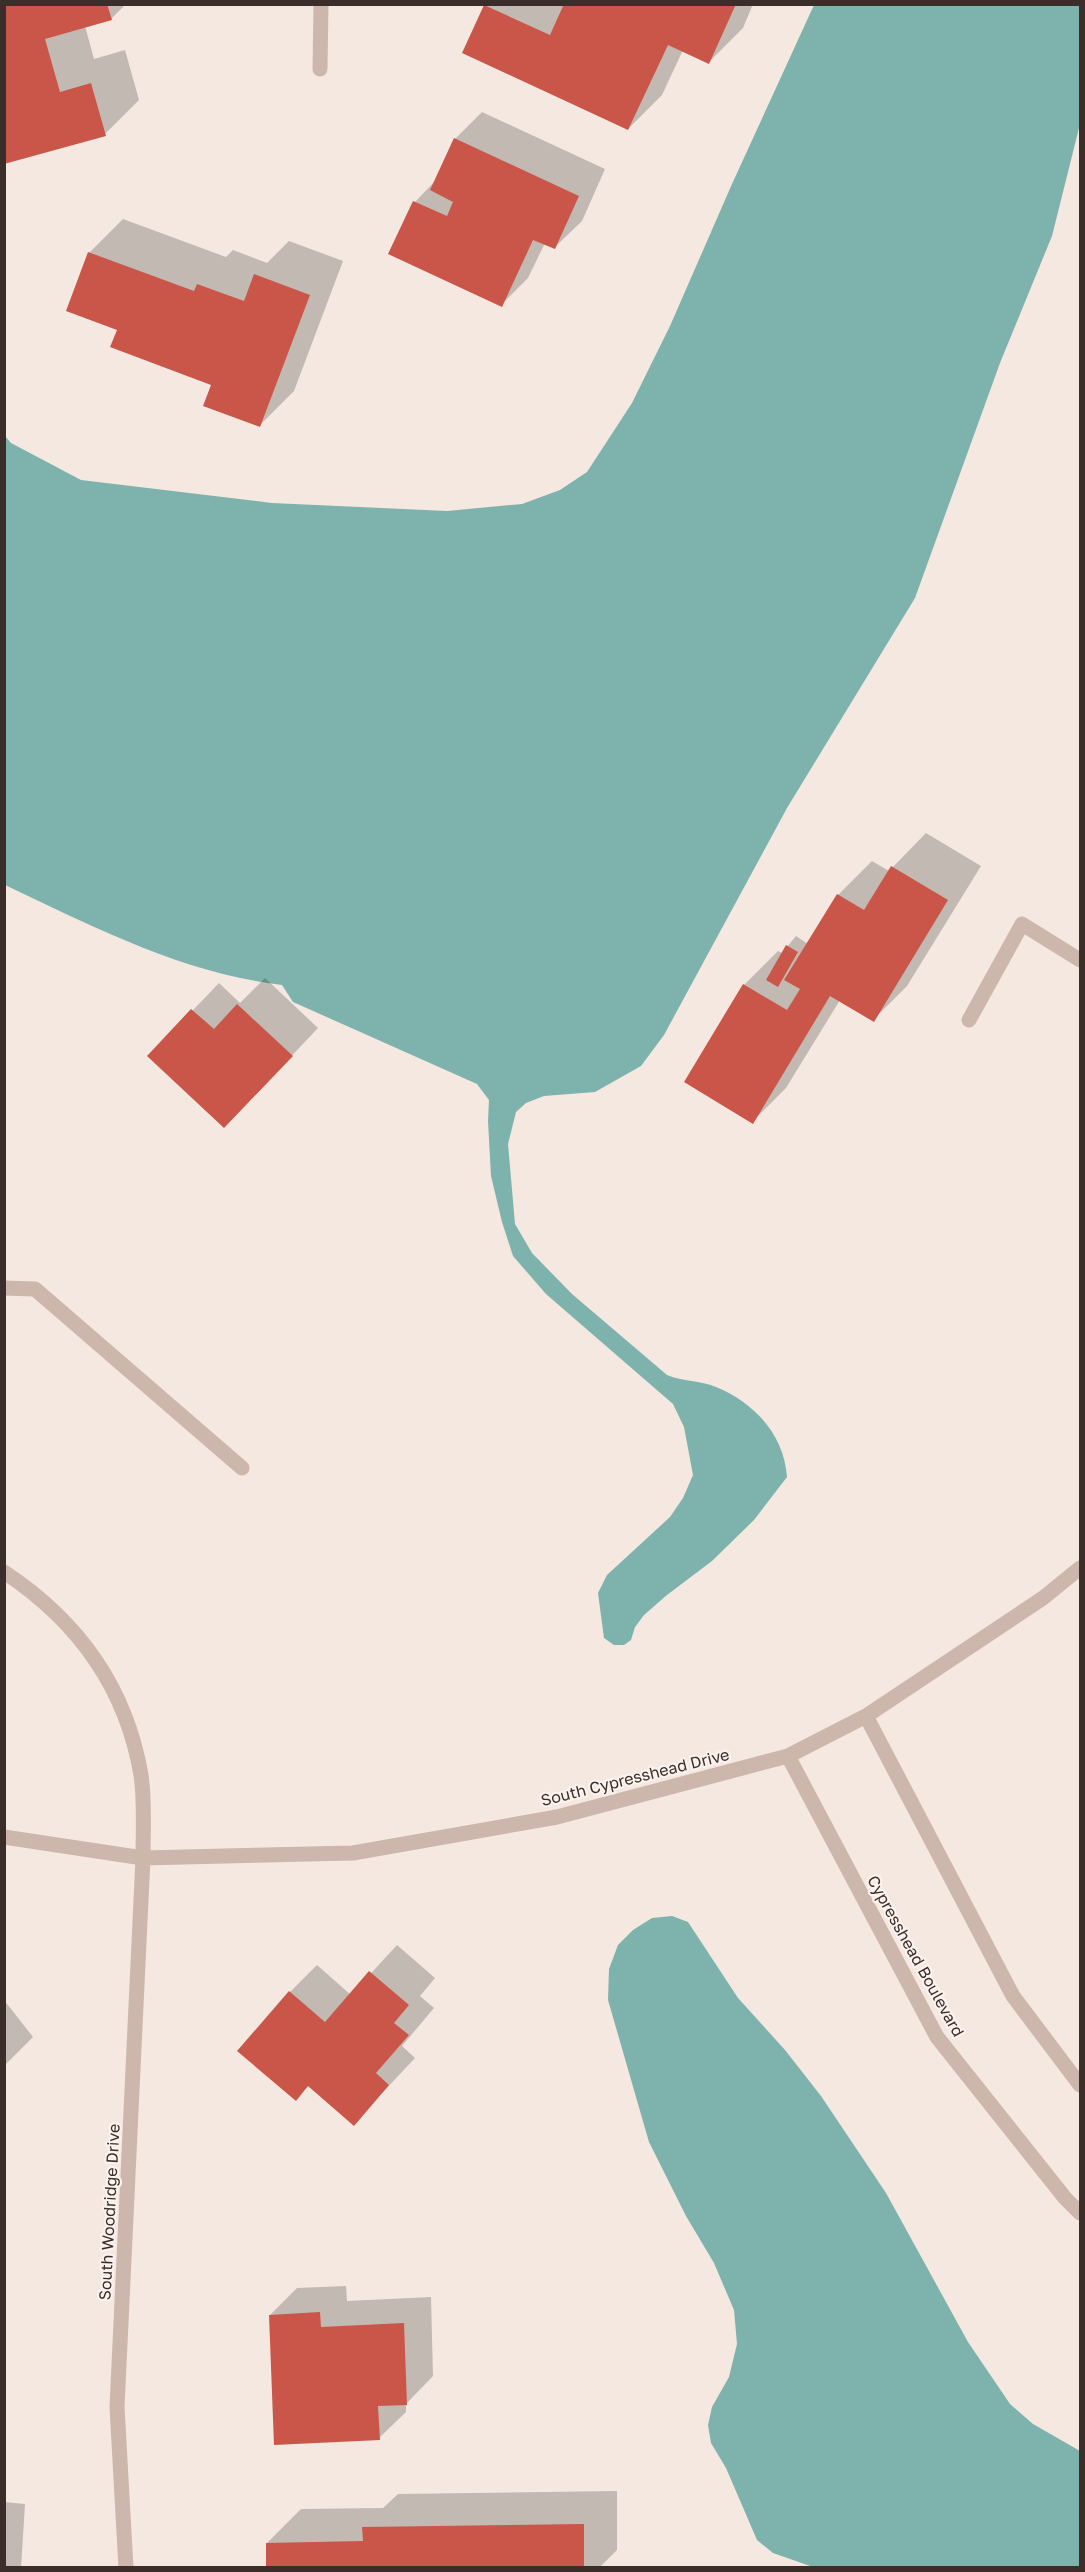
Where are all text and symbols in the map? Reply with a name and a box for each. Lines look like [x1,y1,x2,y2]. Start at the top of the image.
street label: South Cypresshead Drive [539,1744,731,1810]
street label: Cypresshead Boulevard [863,1872,969,2040]
street label: South Woodridge Drive [94,2123,124,2301]

